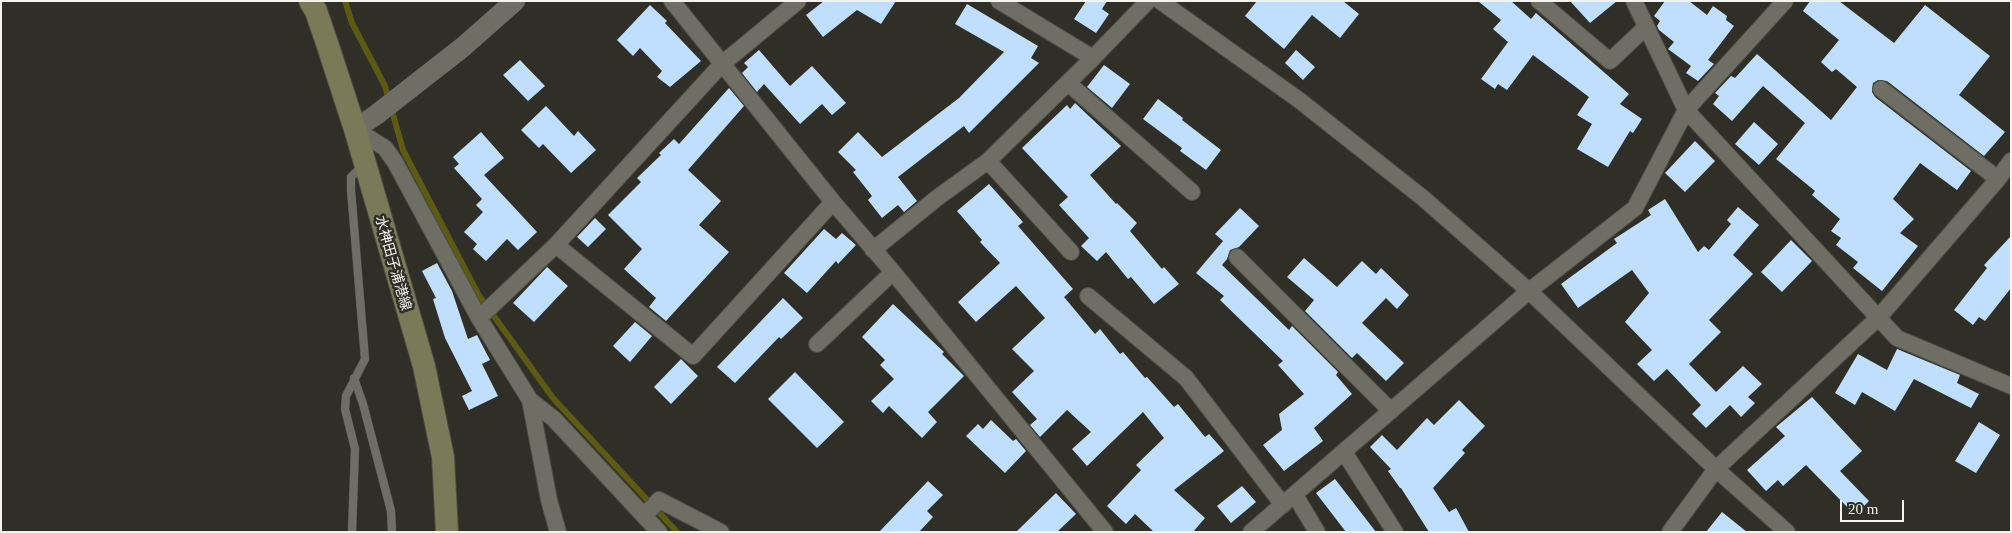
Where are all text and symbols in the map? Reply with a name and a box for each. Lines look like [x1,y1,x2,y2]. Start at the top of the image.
street label: 水神田子浦港線 [372,214,416,312]
scale bar [1842,490,1906,522]
text: 20 m [1848,501,1878,517]

